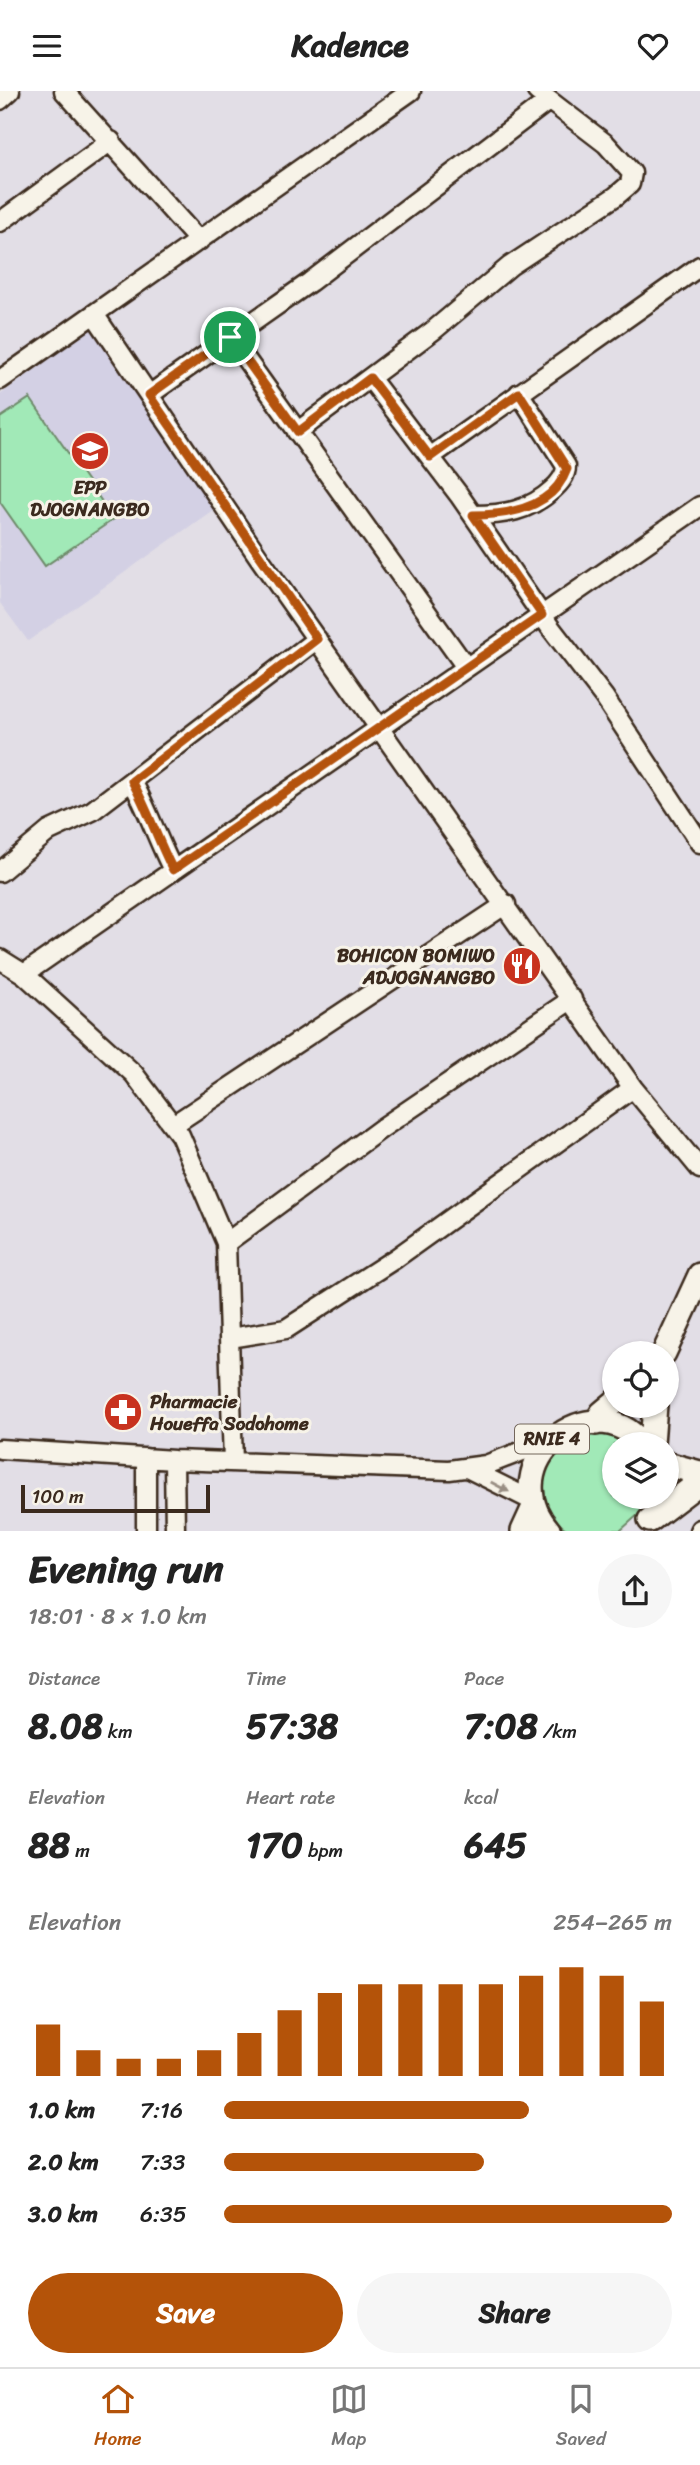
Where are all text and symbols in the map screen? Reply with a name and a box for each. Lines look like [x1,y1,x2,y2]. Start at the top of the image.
text: Kadence [291,17,409,74]
icon: menu [28,27,66,65]
icon: heart [634,27,672,65]
pin [200,307,260,367]
icon: arrive [211,318,249,356]
school or university icon: EPP DJOGNANGBO [69,430,111,472]
place label: EPP DJOGNANGBO [30,471,150,526]
place label: BOHICON BOMIWO ADJOGNANGBO [337,939,495,994]
restaurant icon: BOHICON BOMIWO ADJOGNANGBO [501,945,543,987]
map controls [602,1341,679,1509]
button: locate [602,1341,679,1418]
place label: Pharmacie Houeffa Sodohome [149,1385,309,1440]
pharmacy icon: Pharmacie Houeffa Sodohome [102,1391,144,1433]
road number: RNIE 4 [515,1425,589,1454]
button: layers [602,1432,679,1509]
text: 100 m [32,1480,84,1513]
one-way arrow [490,1481,510,1493]
scale bar [21,1482,210,1513]
text: Evening run [28,1536,224,1603]
button: share [598,1554,672,1628]
text: 18:01 · 8 × 1.0 km [28,1596,207,1637]
text: Distance [28,1662,100,1695]
text: Time [246,1662,286,1695]
text: Pace [464,1662,504,1695]
text: 8.08 [28,1695,103,1757]
text: 57:38 [246,1695,338,1757]
text: 7:08 [464,1695,538,1757]
text: km [103,1715,133,1748]
text: /km [538,1715,577,1748]
text: Elevation [28,1781,105,1814]
text: Heart rate [246,1781,335,1814]
text: kcal [464,1781,499,1814]
text: 88 [28,1814,70,1876]
text: 170 [246,1814,303,1876]
text: 645 [464,1814,527,1876]
text: m [70,1834,90,1867]
text: bpm [303,1834,343,1867]
text: Elevation [28,1902,121,1943]
text: 254–265 m [553,1902,672,1943]
text: 1.0 km [28,2090,95,2131]
text: 7:16 [140,2090,183,2131]
text: 2.0 km [28,2142,99,2183]
text: 7:33 [140,2142,185,2183]
text: 3.0 km [28,2194,98,2235]
text: 6:35 [140,2194,187,2235]
button: Save [28,2273,343,2353]
button: Share [357,2273,672,2353]
tab: Home [94,2380,142,2455]
tab: Map [330,2380,368,2455]
tab: Saved [556,2380,606,2455]

